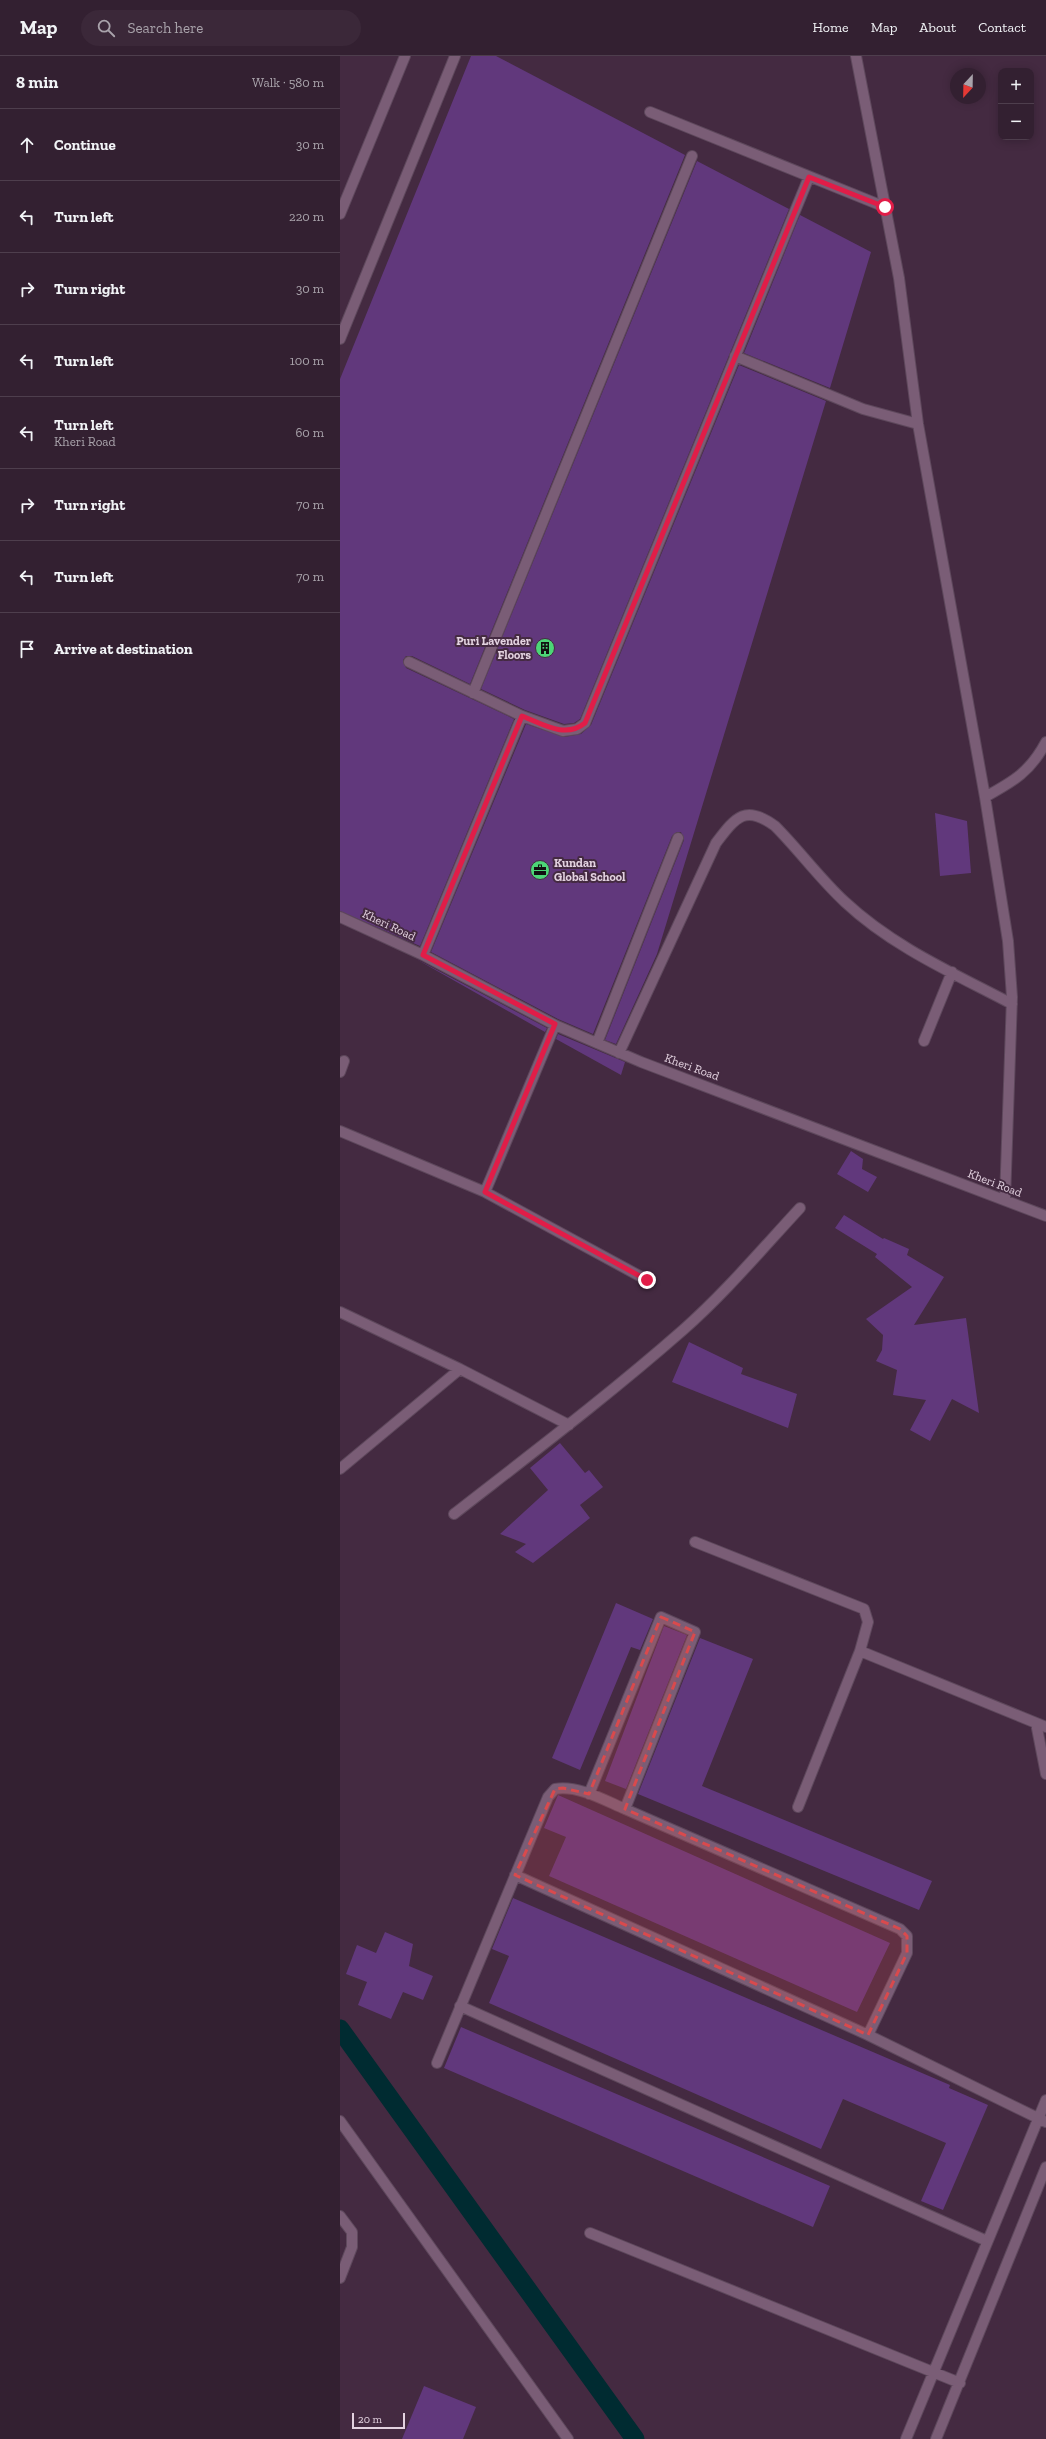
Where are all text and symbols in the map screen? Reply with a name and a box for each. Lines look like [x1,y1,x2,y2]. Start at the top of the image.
search box [81,10,361,46]
text: Map [20,16,57,39]
icon: search [95,17,117,39]
text: Search here [127,19,203,37]
text: Home [813,19,849,36]
text: Map [871,19,897,36]
text: About [919,19,956,36]
text: Contact [978,19,1026,36]
north arrow [950,68,986,104]
map controls [998,68,1034,140]
button: + [998,68,1034,104]
text: 8 min [16,72,58,92]
text: Walk · 580 m [252,75,324,90]
button: − [998,104,1034,140]
icon: ahead [16,134,38,156]
text: Continue [54,136,116,154]
text: 30 m [296,137,324,152]
route start [876,198,894,216]
icon: left [16,206,38,228]
text: Turn left [54,208,114,226]
text: 220 m [289,209,324,224]
icon: right [16,278,38,300]
text: Turn right [54,280,125,298]
text: 30 m [296,281,324,296]
icon: left [16,350,38,372]
text: Turn left [54,352,114,370]
text: 100 m [290,353,324,368]
text: Turn left [54,416,114,434]
icon: left [16,422,38,444]
text: 60 m [295,425,324,440]
text: Kheri Road [54,434,116,449]
icon: right [16,494,38,516]
text: Turn right [54,496,125,514]
text: 70 m [296,497,324,512]
icon: left [16,566,38,588]
text: Turn left [54,568,114,586]
text: 70 m [296,569,324,584]
place label: Puri Lavender Floors [456,634,532,662]
building icon: Puri Lavender Floors [534,637,556,659]
icon: arrive [16,638,38,660]
text: Arrive at destination [54,640,193,658]
place label: Kundan Global School [554,856,626,884]
office icon: Kundan Global School [529,859,551,881]
street label: Kheri Road [360,907,418,944]
street label: Kheri Road [663,1051,722,1083]
street label: Kheri Road [966,1166,1024,1200]
route end [638,1271,656,1289]
scale bar [352,2411,405,2430]
text: 20 m [358,2413,382,2426]

